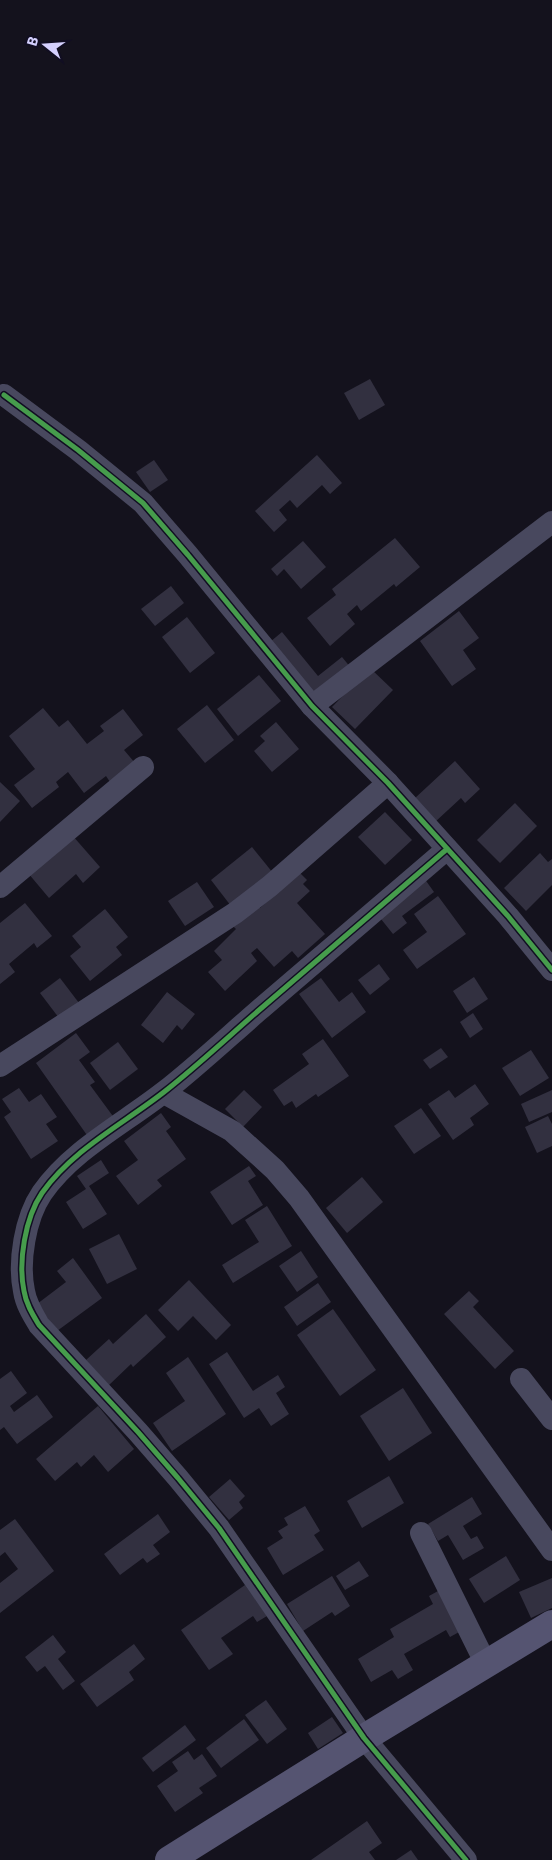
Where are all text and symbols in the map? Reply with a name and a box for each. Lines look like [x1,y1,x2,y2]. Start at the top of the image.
north arrow [20,20,70,70]
text: B [22,34,43,48]

